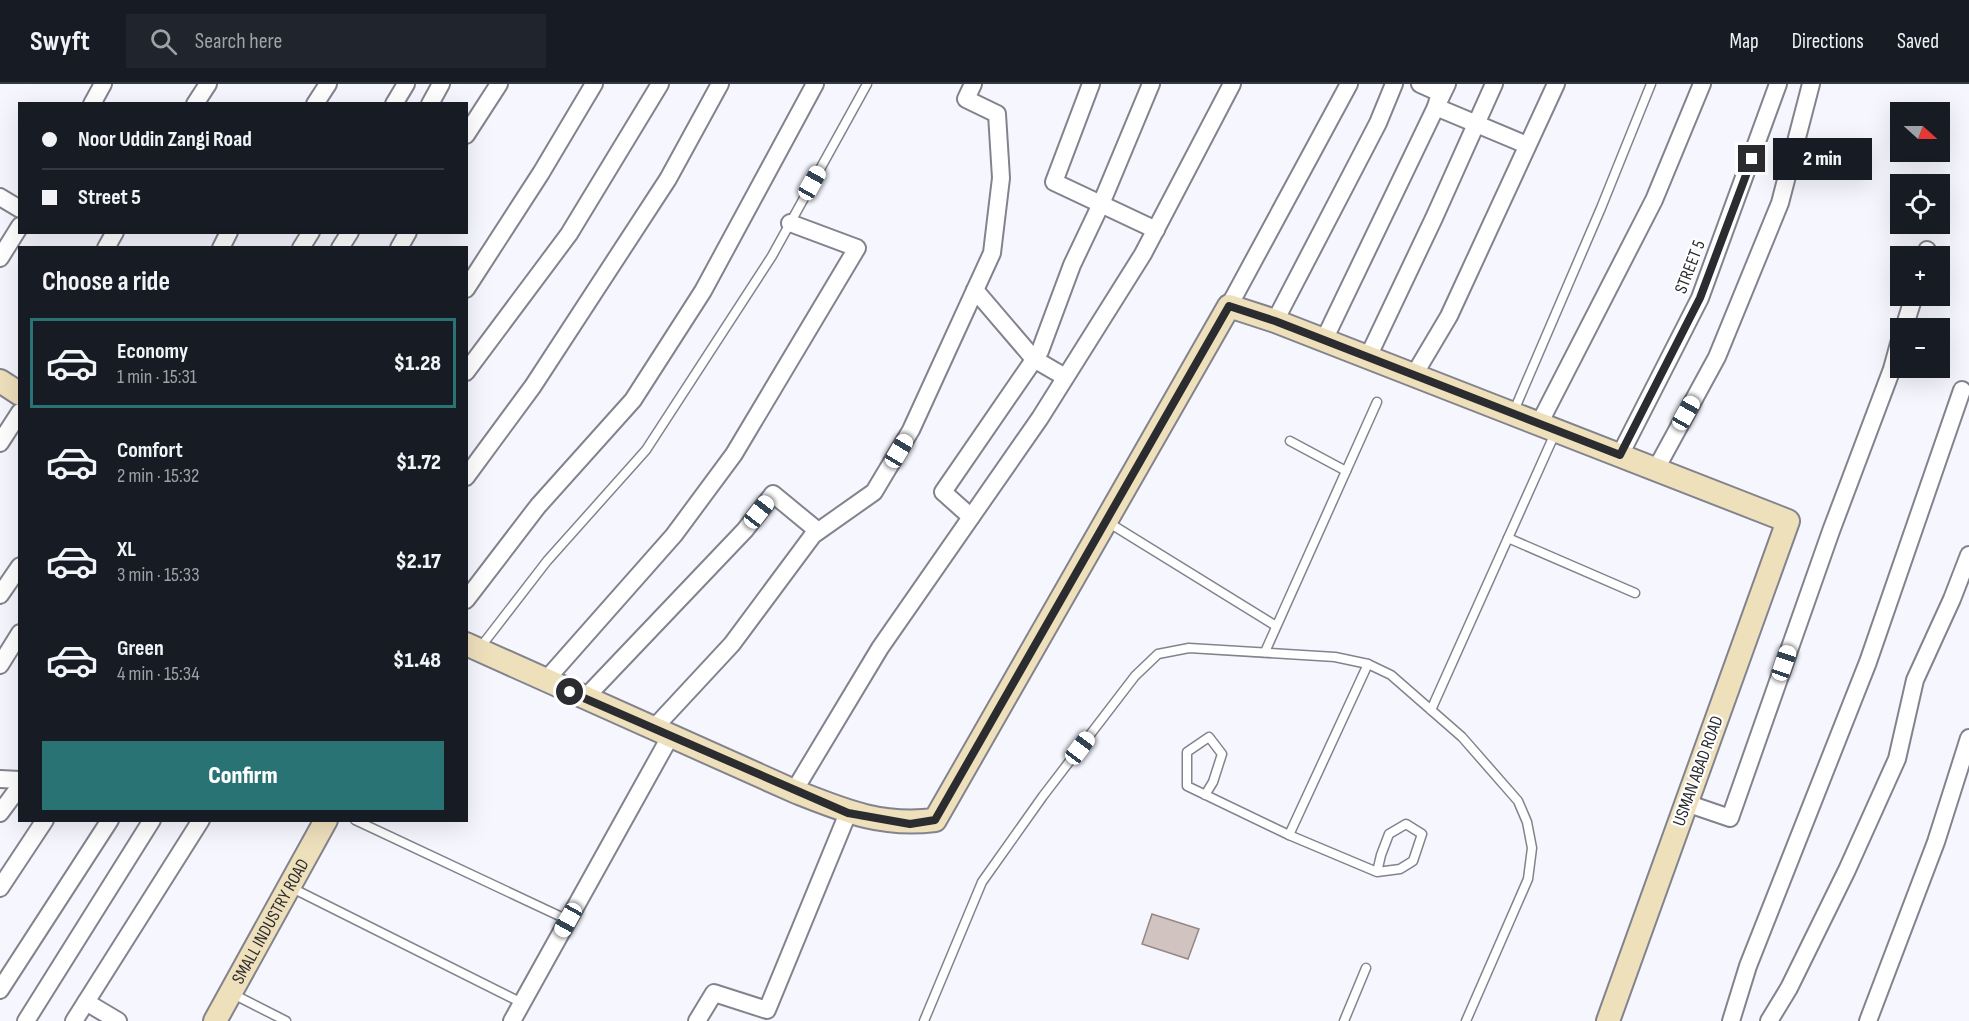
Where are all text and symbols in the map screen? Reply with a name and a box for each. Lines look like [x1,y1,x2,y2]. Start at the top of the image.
search box [126,14,546,68]
text: Swyft [30,25,90,58]
icon: search [147,25,180,58]
text: Search here [195,28,282,55]
text: Map [1729,29,1759,54]
text: Directions [1792,29,1864,54]
text: Saved [1897,29,1939,54]
north arrow [1890,102,1950,162]
map controls [1890,102,1950,378]
text: Noor Uddin Zangi Road [78,126,252,153]
callout: 2 min [1773,138,1872,180]
route end [1738,145,1765,172]
text: 2 min [1803,147,1842,171]
car [795,163,829,203]
button: locate [1890,174,1950,234]
text: Street 5 [78,184,141,211]
street label: STREET 5 [1670,237,1710,297]
button: + [1890,246,1950,306]
text: Choose a ride [42,266,170,298]
button: − [1890,318,1950,378]
icon: car [45,336,99,390]
text: Economy [117,338,188,365]
text: $1.28 [394,350,441,377]
text: 1 min · 15:31 [117,365,197,389]
car [1669,393,1703,433]
car [882,431,916,471]
icon: car [45,435,99,489]
text: Comfort [117,437,183,464]
text: $1.72 [396,449,441,476]
text: 2 min · 15:32 [117,464,199,488]
car [741,492,777,532]
icon: car [45,534,99,588]
text: XL [117,536,136,563]
text: $2.17 [395,548,441,575]
text: 3 min · 15:33 [117,563,200,587]
icon: car [45,633,99,687]
text: Green [117,635,164,662]
car [1770,643,1798,683]
text: $1.48 [393,647,441,674]
text: 4 min · 15:34 [117,662,200,686]
route start [556,678,583,705]
street label: USMAN ABAD ROAD [1668,713,1728,829]
car [1062,728,1098,768]
button: Confirm [42,741,444,810]
street label: SMALL INDUSTRY ROAD [227,855,313,988]
car [551,900,585,940]

